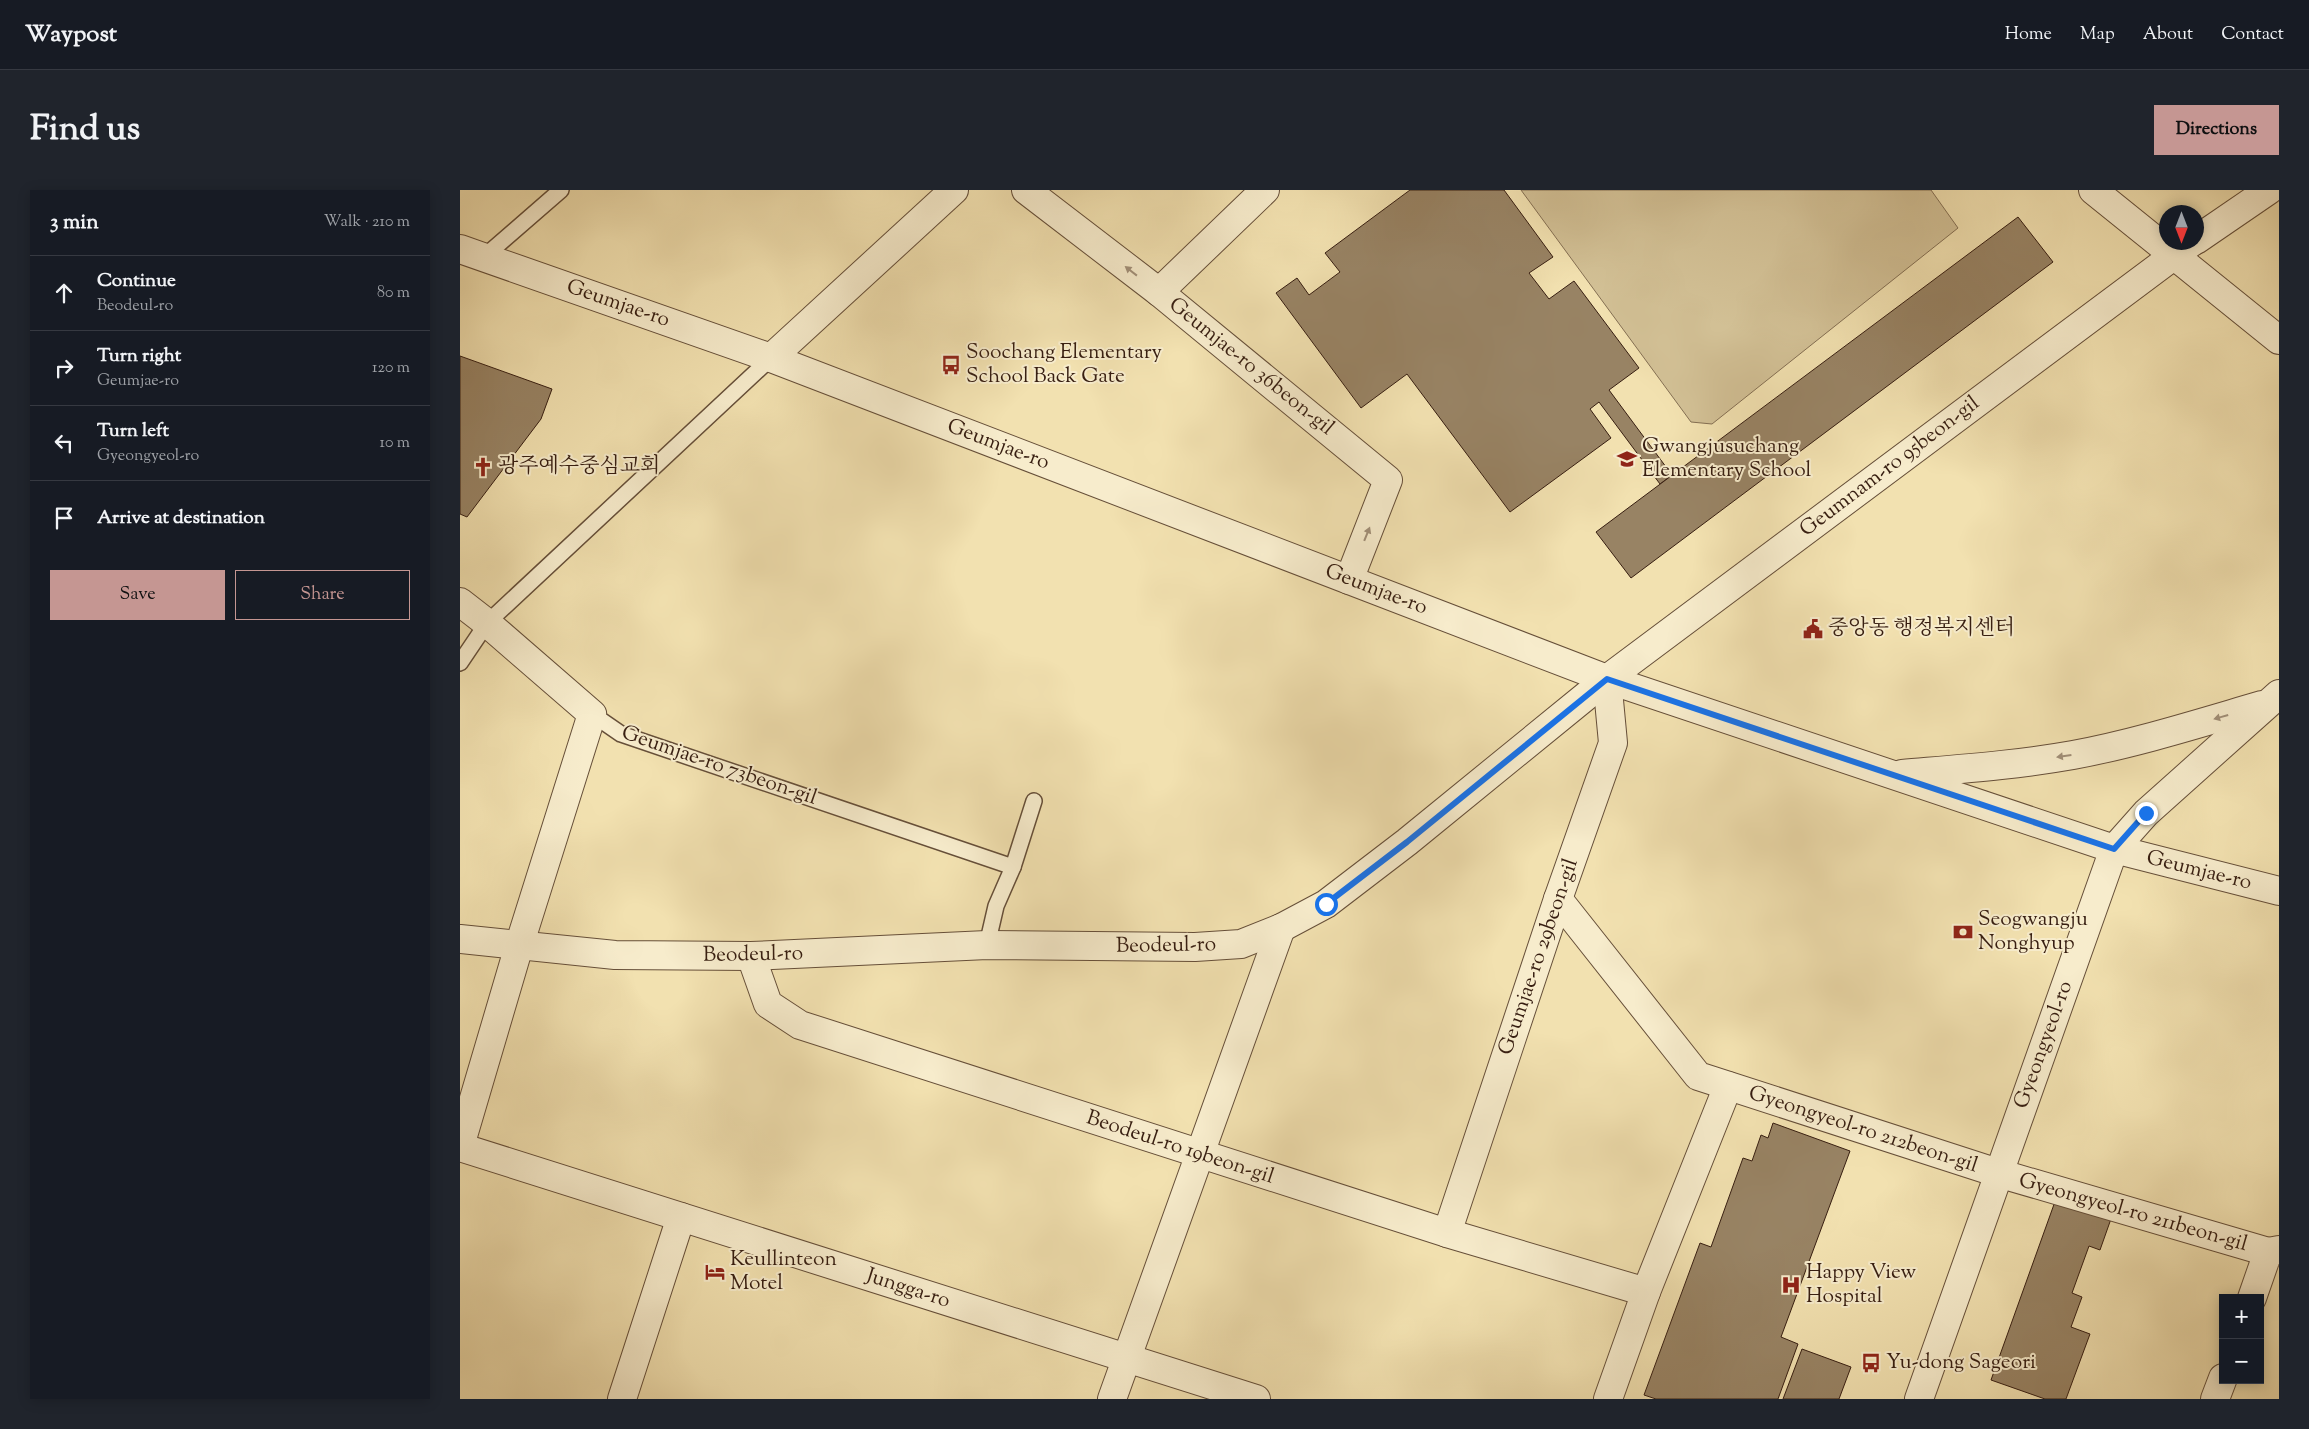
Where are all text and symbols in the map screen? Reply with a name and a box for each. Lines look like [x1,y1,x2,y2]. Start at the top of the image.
text: Waypost [25,18,117,52]
text: Home [2005,22,2052,48]
text: Map [2080,22,2115,48]
text: About [2143,22,2193,48]
text: Contact [2221,22,2284,48]
text: Find us [30,105,140,156]
button: Directions [2154,105,2279,155]
north arrow [2159,205,2204,250]
text: 3 min [50,208,99,238]
text: Walk · 210 m [324,211,410,234]
one-way arrow [1125,265,1138,276]
text: Continue [97,268,176,295]
street label: Geumjae-ro [562,272,674,336]
icon: ahead [50,279,78,307]
text: 80 m [377,282,410,305]
street label: Geumjae-ro 36beon-gil [1162,291,1340,443]
text: Beodeul-ro [97,295,173,318]
place label: Soochang Elementary School Back Gate [966,338,1163,392]
text: Turn right [97,343,181,370]
icon: right [50,354,78,382]
bus stop icon: Soochang Elementary School Back Gate [940,354,962,376]
text: 120 m [372,357,410,380]
text: Geumjae-ro [97,370,179,393]
street label: Geumnam-ro 95beon-gil [1794,389,1986,545]
street label: Geumjae-ro [942,412,1054,478]
text: Turn left [97,418,169,445]
icon: left [50,429,78,457]
text: 10 m [380,432,410,455]
place label: Gwangjusuchang Elementary School [1642,432,1812,486]
text: Gyeongyeol-ro [97,445,199,468]
school or university icon: Gwangjusuchang Elementary School [1616,448,1638,470]
place label: 광주예수중심교회 [498,452,660,482]
church icon: 광주예수중심교회 [472,456,494,478]
icon: arrive [50,504,78,532]
text: Arrive at destination [97,505,265,532]
one-way arrow [1363,526,1371,541]
street label: Geumjae-ro [1320,557,1432,623]
button: Save [50,570,225,620]
button: Share [235,570,410,620]
place label: 중앙동 행정복지센터 [1828,614,2015,644]
public building icon: 중앙동 행정복지센터 [1802,618,1824,640]
one-way arrow [2214,713,2229,721]
street label: Geumjae-ro 73beon-gil [617,718,821,814]
one-way arrow [2055,753,2071,761]
route end [2135,802,2158,825]
street label: Geumjae-ro [2143,843,2255,899]
street label: Geumjae-ro 29beon-gil [1491,855,1587,1059]
route start [1315,893,1338,916]
place label: Seogwangju Nonghyup [1978,905,2088,959]
bank icon: Seogwangju Nonghyup [1952,921,1974,943]
street label: Beodeul-ro [1116,930,1216,962]
street label: Beodeul-ro [703,939,803,971]
street label: Gyeongyeol-ro [2007,977,2081,1113]
street label: Gyeongyeol-ro 212beon-gil [1744,1079,1982,1181]
street label: Beodeul-ro 19beon-gil [1082,1103,1278,1193]
street label: Gyeongyeol-ro 211beon-gil [2015,1166,2251,1260]
place label: Keullinteon Motel [730,1245,837,1299]
place label: Happy View Hospital [1806,1258,1917,1312]
hotel icon: Keullinteon Motel [704,1261,726,1283]
street label: Jungga-ro [861,1261,954,1317]
hospital icon: Happy View Hospital [1780,1274,1802,1296]
map controls [2219,1294,2264,1384]
button: + [2219,1294,2264,1339]
button: − [2219,1339,2264,1384]
place label: Yu-dong Sageori [1886,1348,2036,1378]
bus stop icon: Yu-dong Sageori [1860,1352,1882,1374]

